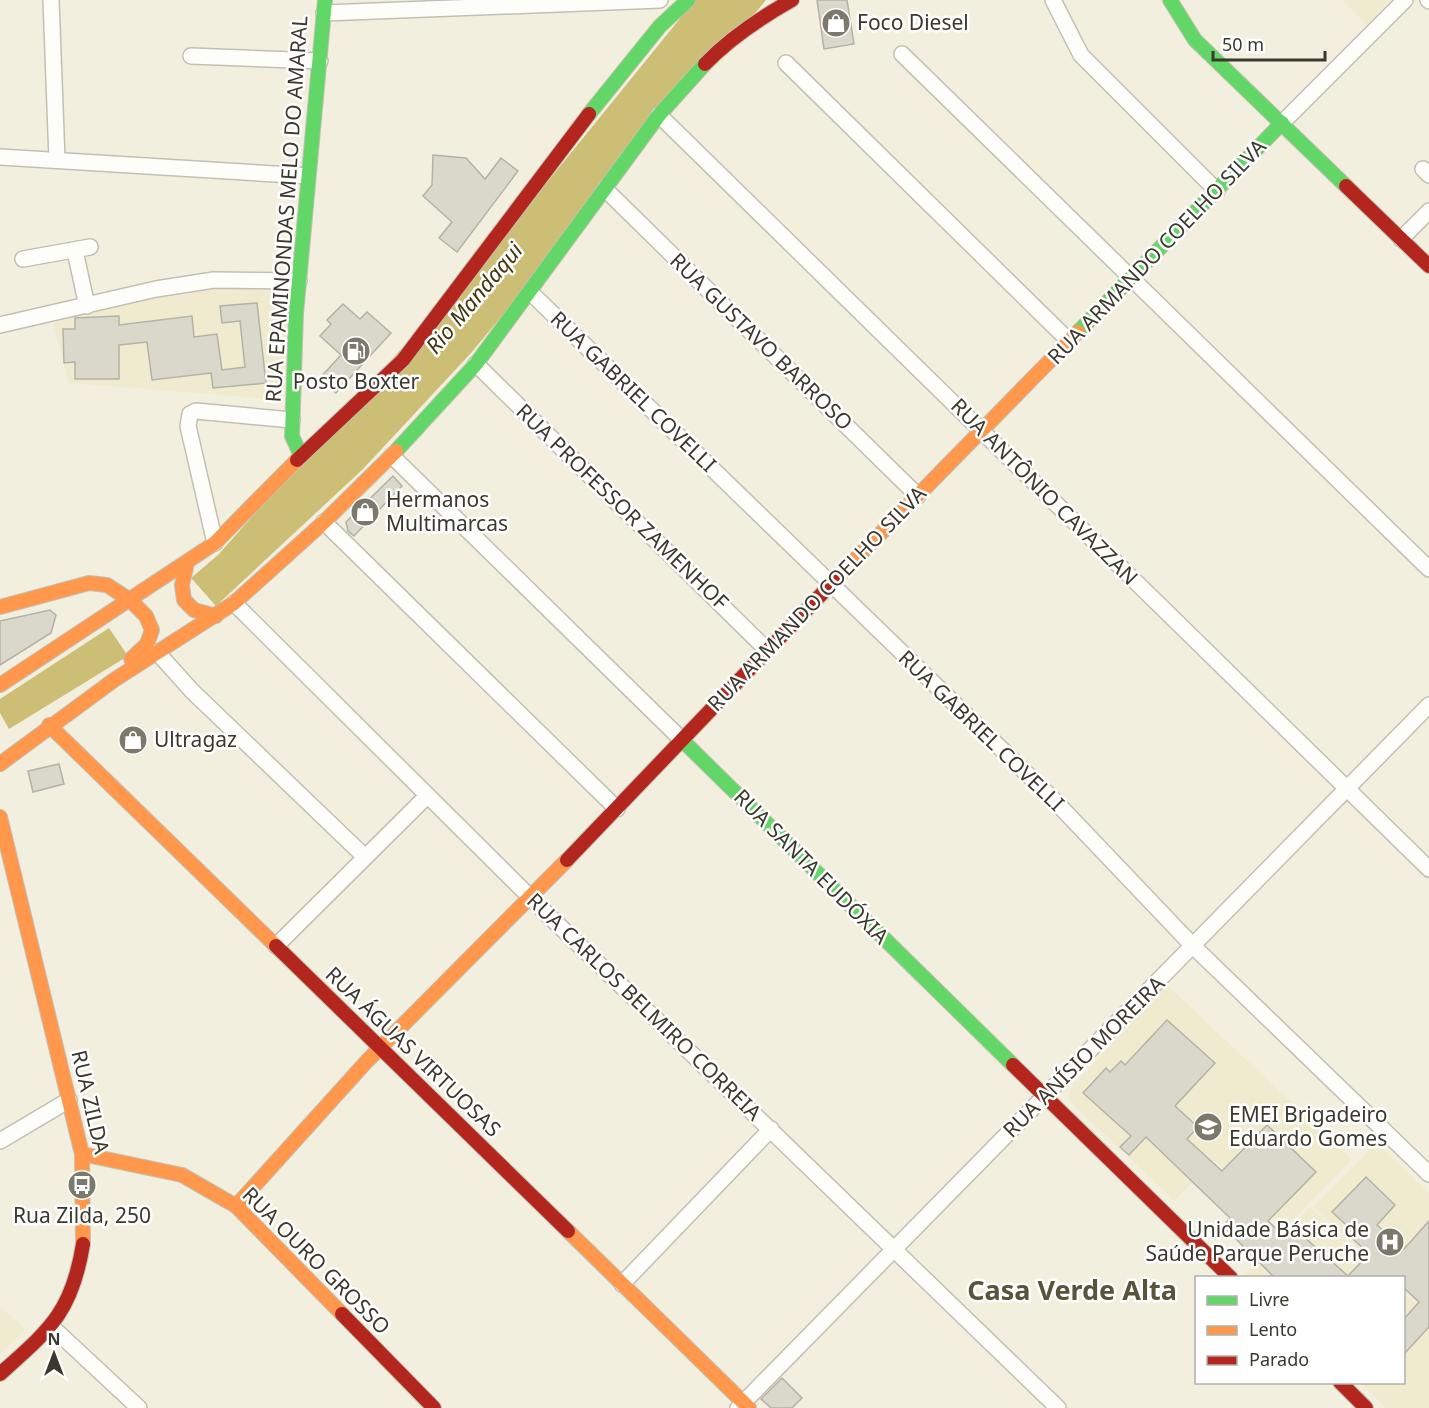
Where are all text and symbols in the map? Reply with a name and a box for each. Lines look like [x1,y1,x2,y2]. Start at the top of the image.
shop icon: Foco Diesel [820,7,852,39]
place label: Foco Diesel [857,8,969,36]
street label: RUA EPAMINONDAS MELO DO AMARAL [259,15,313,403]
scale bar [1213,24,1326,62]
text: 50 m [1222,32,1264,56]
street label: RUA ARMANDO COELHO SILVA [1041,132,1272,370]
water label: Rio Mandaqui [418,235,529,359]
street label: RUA GUSTAVO BARROSO [664,247,859,436]
street label: RUA GABRIEL COVELLI [545,305,723,478]
fuel station icon: Posto Boxter [340,335,372,367]
place label: Posto Boxter [293,367,420,395]
street label: RUA ANTÔNIO CAVAZZAN [945,392,1144,591]
street label: RUA PROFESSOR ZAMENHOF [511,397,735,615]
street label: RUA ARMANDO COELHO SILVA [701,479,932,717]
place label: Hermanos Multimarcas [386,485,508,537]
shop icon: Hermanos Multimarcas [349,496,381,528]
street label: RUA GABRIEL COVELLI [893,644,1071,817]
shop icon: Ultragaz [117,724,149,756]
place label: Ultragaz [154,725,237,753]
street label: RUA SANTA EUDÓXIA [728,783,896,950]
street label: RUA CARLOS BELMIRO CORREIA [521,887,768,1126]
street label: RUA ÁGUAS VIRTUOSAS [320,960,507,1142]
street label: RUA ANÍSIO MOREIRA [996,969,1171,1143]
street label: RUA ZILDA [65,1047,117,1157]
place label: EMEI Brigadeiro Eduardo Gomes [1229,1100,1388,1152]
school or university icon: EMEI Brigadeiro Eduardo Gomes [1192,1111,1224,1143]
bus stop icon: Rua Zilda, 250 [66,1169,98,1201]
street label: RUA OURO GROSSO [237,1180,397,1340]
place label: Rua Zilda, 250 [13,1201,151,1229]
place label: Unidade Básica de Saúde Parque Peruche [1145,1215,1369,1267]
hospital icon: Unidade Básica de Saúde Parque Peruche [1374,1226,1406,1258]
district label: Casa Verde Alta [967,1271,1177,1308]
legend [1195,1276,1405,1384]
text: Livre [1249,1287,1289,1311]
text: Lento [1249,1317,1297,1341]
north arrow [24,1324,84,1384]
text: N [47,1328,61,1350]
text: Parado [1249,1347,1309,1371]

